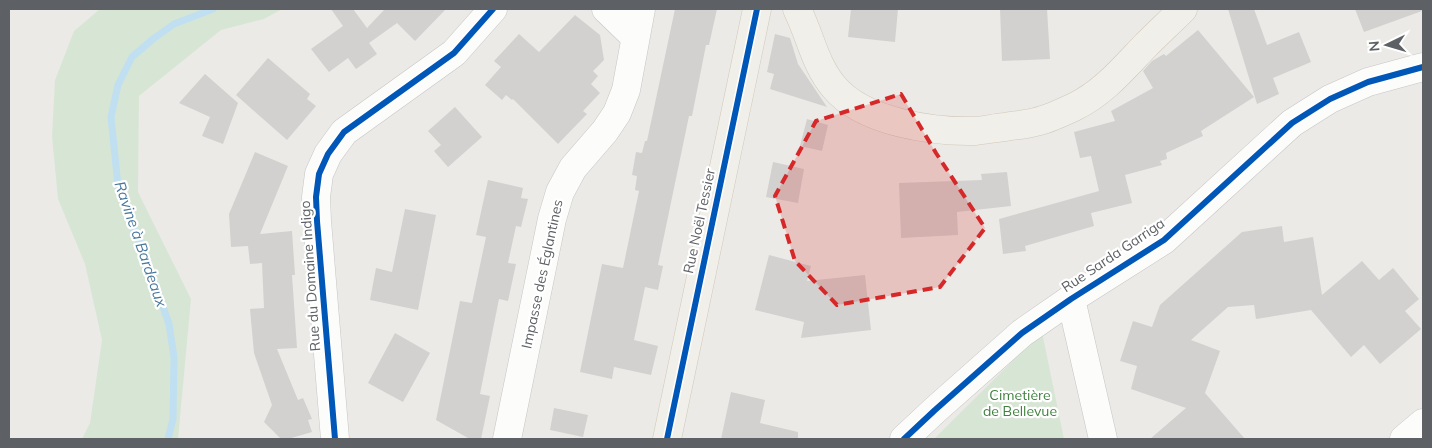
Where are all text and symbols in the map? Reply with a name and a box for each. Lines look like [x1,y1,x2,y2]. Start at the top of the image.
north arrow [1362,20,1412,70]
text: N [1365,40,1383,52]
street label: Rue Noël Tessier [679,166,719,275]
water label: Ravine à Bardeaux [111,179,172,310]
street label: Impasse des Églantines [517,198,567,350]
street label: Rue du Domaine Indigo [296,200,324,352]
street label: Rue Sarda Garriga [1058,214,1168,296]
park label: Cimetière de Bellevue [983,386,1057,420]

